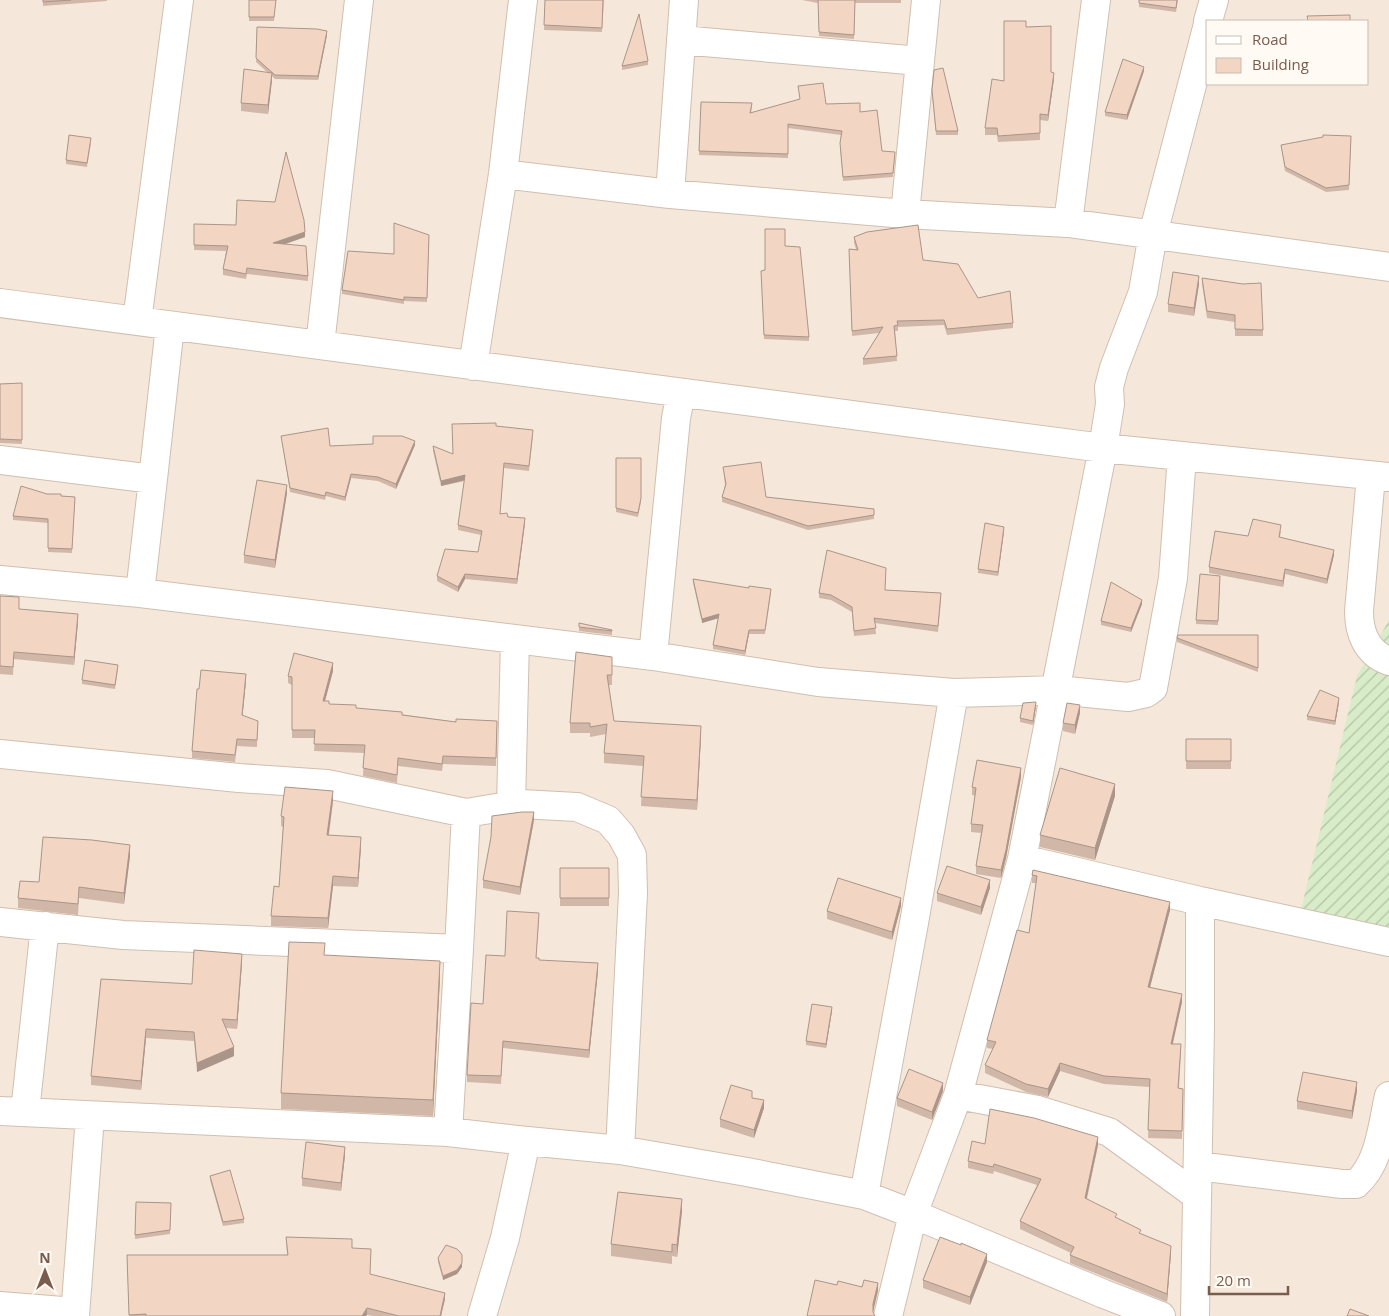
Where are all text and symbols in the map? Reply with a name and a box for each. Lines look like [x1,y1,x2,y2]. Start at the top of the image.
legend [1206,20,1369,85]
text: Road [1252,29,1288,49]
text: Building [1252,54,1309,74]
north arrow [20,1246,70,1296]
text: N [39,1248,51,1267]
scale bar [1209,1264,1288,1296]
text: 20 m [1216,1270,1251,1290]

